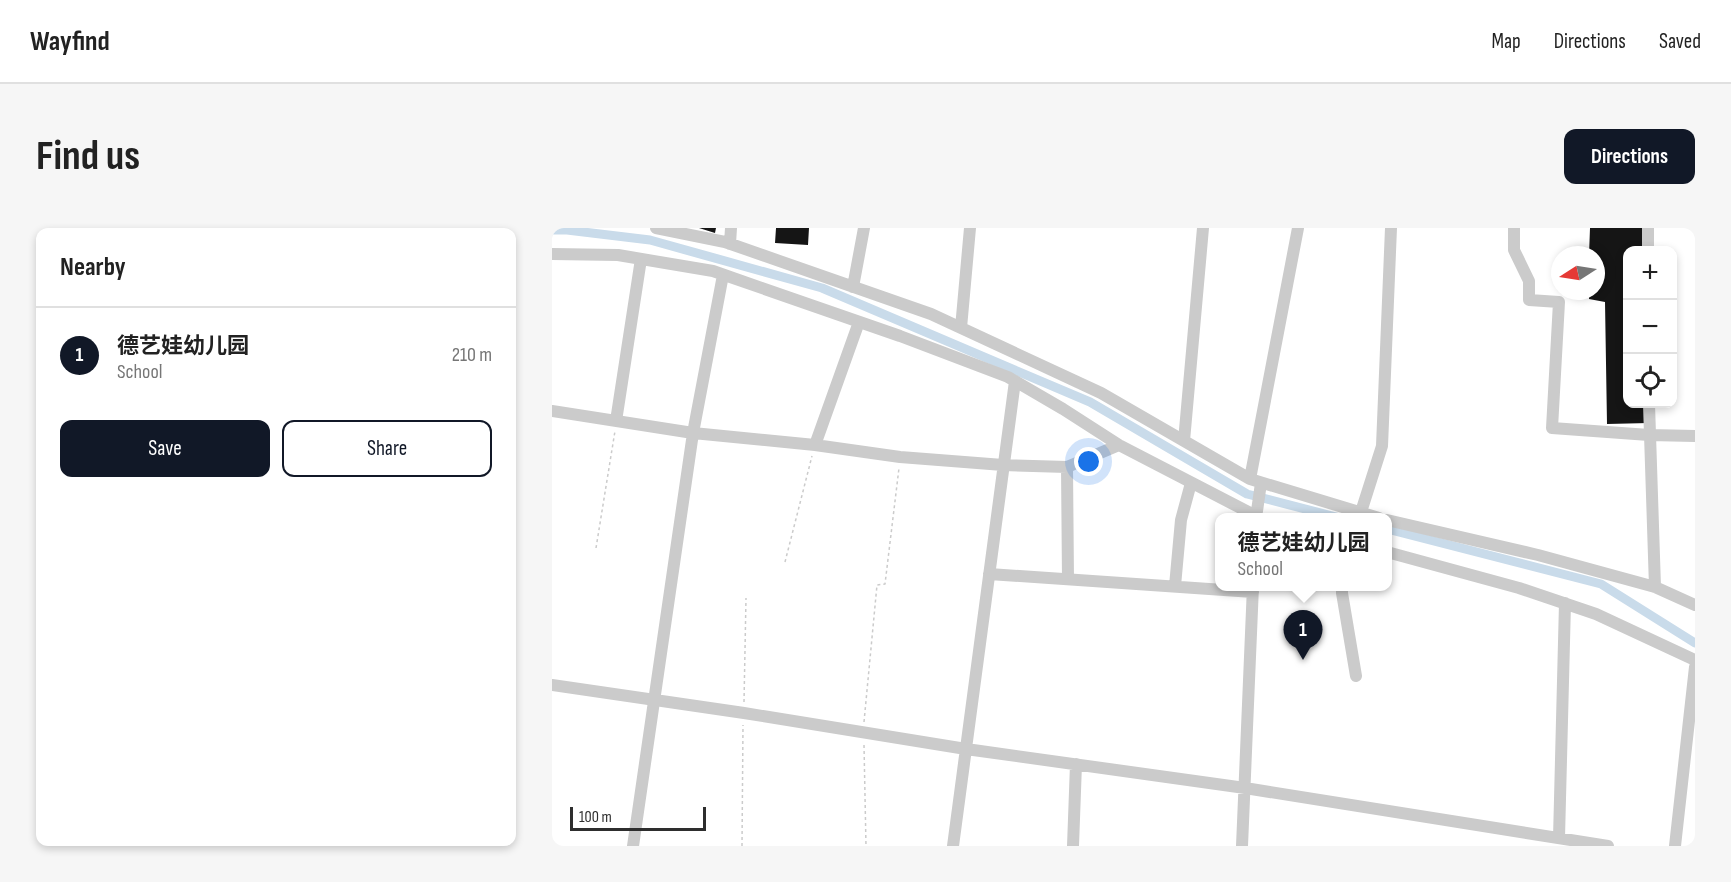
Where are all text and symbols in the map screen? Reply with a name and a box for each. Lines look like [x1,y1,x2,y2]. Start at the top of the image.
text: Wayfind [30,25,110,58]
text: Map [1491,29,1521,54]
text: Directions [1554,29,1626,54]
text: Saved [1659,29,1701,54]
button: Directions [1564,129,1695,184]
text: Find us [36,131,140,182]
north arrow [1551,246,1605,300]
map controls [1623,246,1677,408]
button: + [1623,246,1677,300]
text: Nearby [60,252,126,283]
button: − [1623,300,1677,354]
text: 德艺娃幼儿园 [117,333,249,360]
text: 1 [76,343,83,367]
text: 210 m [452,343,492,367]
button: locate [1623,354,1677,408]
text: School [117,360,162,384]
button: Save [60,420,270,477]
button: Share [282,420,492,477]
your location [1074,447,1103,476]
popup [1215,513,1392,591]
text: 德艺娃幼儿园 [1237,530,1370,557]
text: School [1237,557,1283,581]
pin: 1 [1284,610,1323,660]
scale bar [570,804,706,832]
text: 100 m [579,808,612,827]

